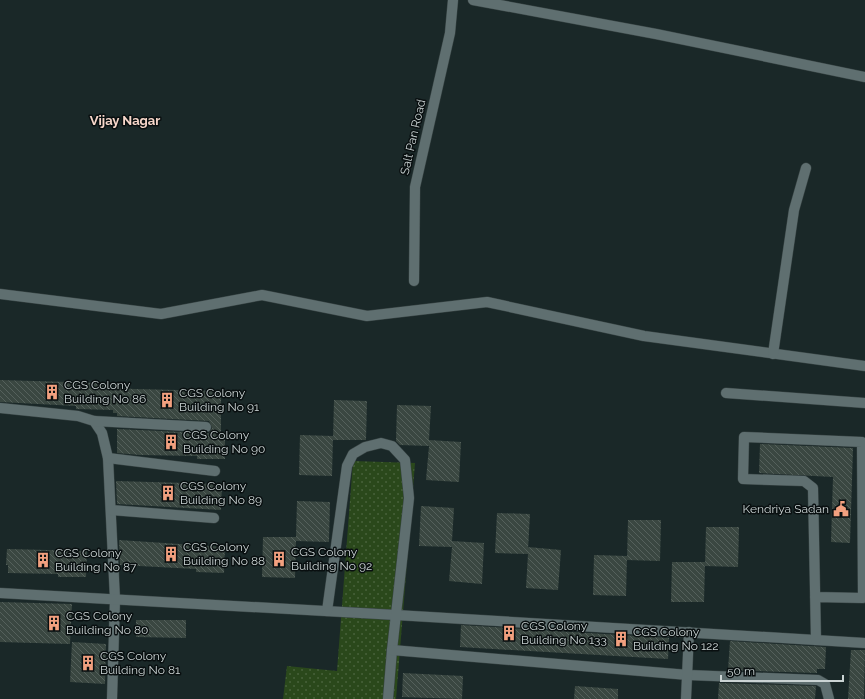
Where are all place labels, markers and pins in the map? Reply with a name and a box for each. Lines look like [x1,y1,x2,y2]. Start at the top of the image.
place label: CGS Colony Building No 86 [64,378,146,406]
building icon: CGS Colony Building No 86 [43,383,61,401]
place label: CGS Colony Building No 91 [179,386,259,414]
building icon: CGS Colony Building No 91 [158,391,176,409]
place label: CGS Colony Building No 90 [183,428,265,456]
building icon: CGS Colony Building No 90 [162,433,180,451]
place label: CGS Colony Building No 89 [180,479,262,507]
building icon: CGS Colony Building No 89 [159,484,177,502]
public building icon: Kendriya Sadan [832,500,850,518]
place label: Kendriya Sadan [743,502,829,516]
place label: CGS Colony Building No 88 [183,540,265,568]
building icon: CGS Colony Building No 88 [162,545,180,563]
place label: CGS Colony Building No 92 [291,545,372,573]
place label: CGS Colony Building No 87 [55,546,137,574]
building icon: CGS Colony Building No 92 [270,550,288,568]
building icon: CGS Colony Building No 87 [34,551,52,569]
place label: CGS Colony Building No 80 [66,609,148,637]
building icon: CGS Colony Building No 80 [45,614,63,632]
place label: CGS Colony Building No 133 [521,619,607,647]
building icon: CGS Colony Building No 133 [500,624,518,642]
place label: CGS Colony Building No 122 [633,625,719,653]
building icon: CGS Colony Building No 122 [612,630,630,648]
place label: CGS Colony Building No 81 [100,649,180,677]
building icon: CGS Colony Building No 81 [79,654,97,672]

